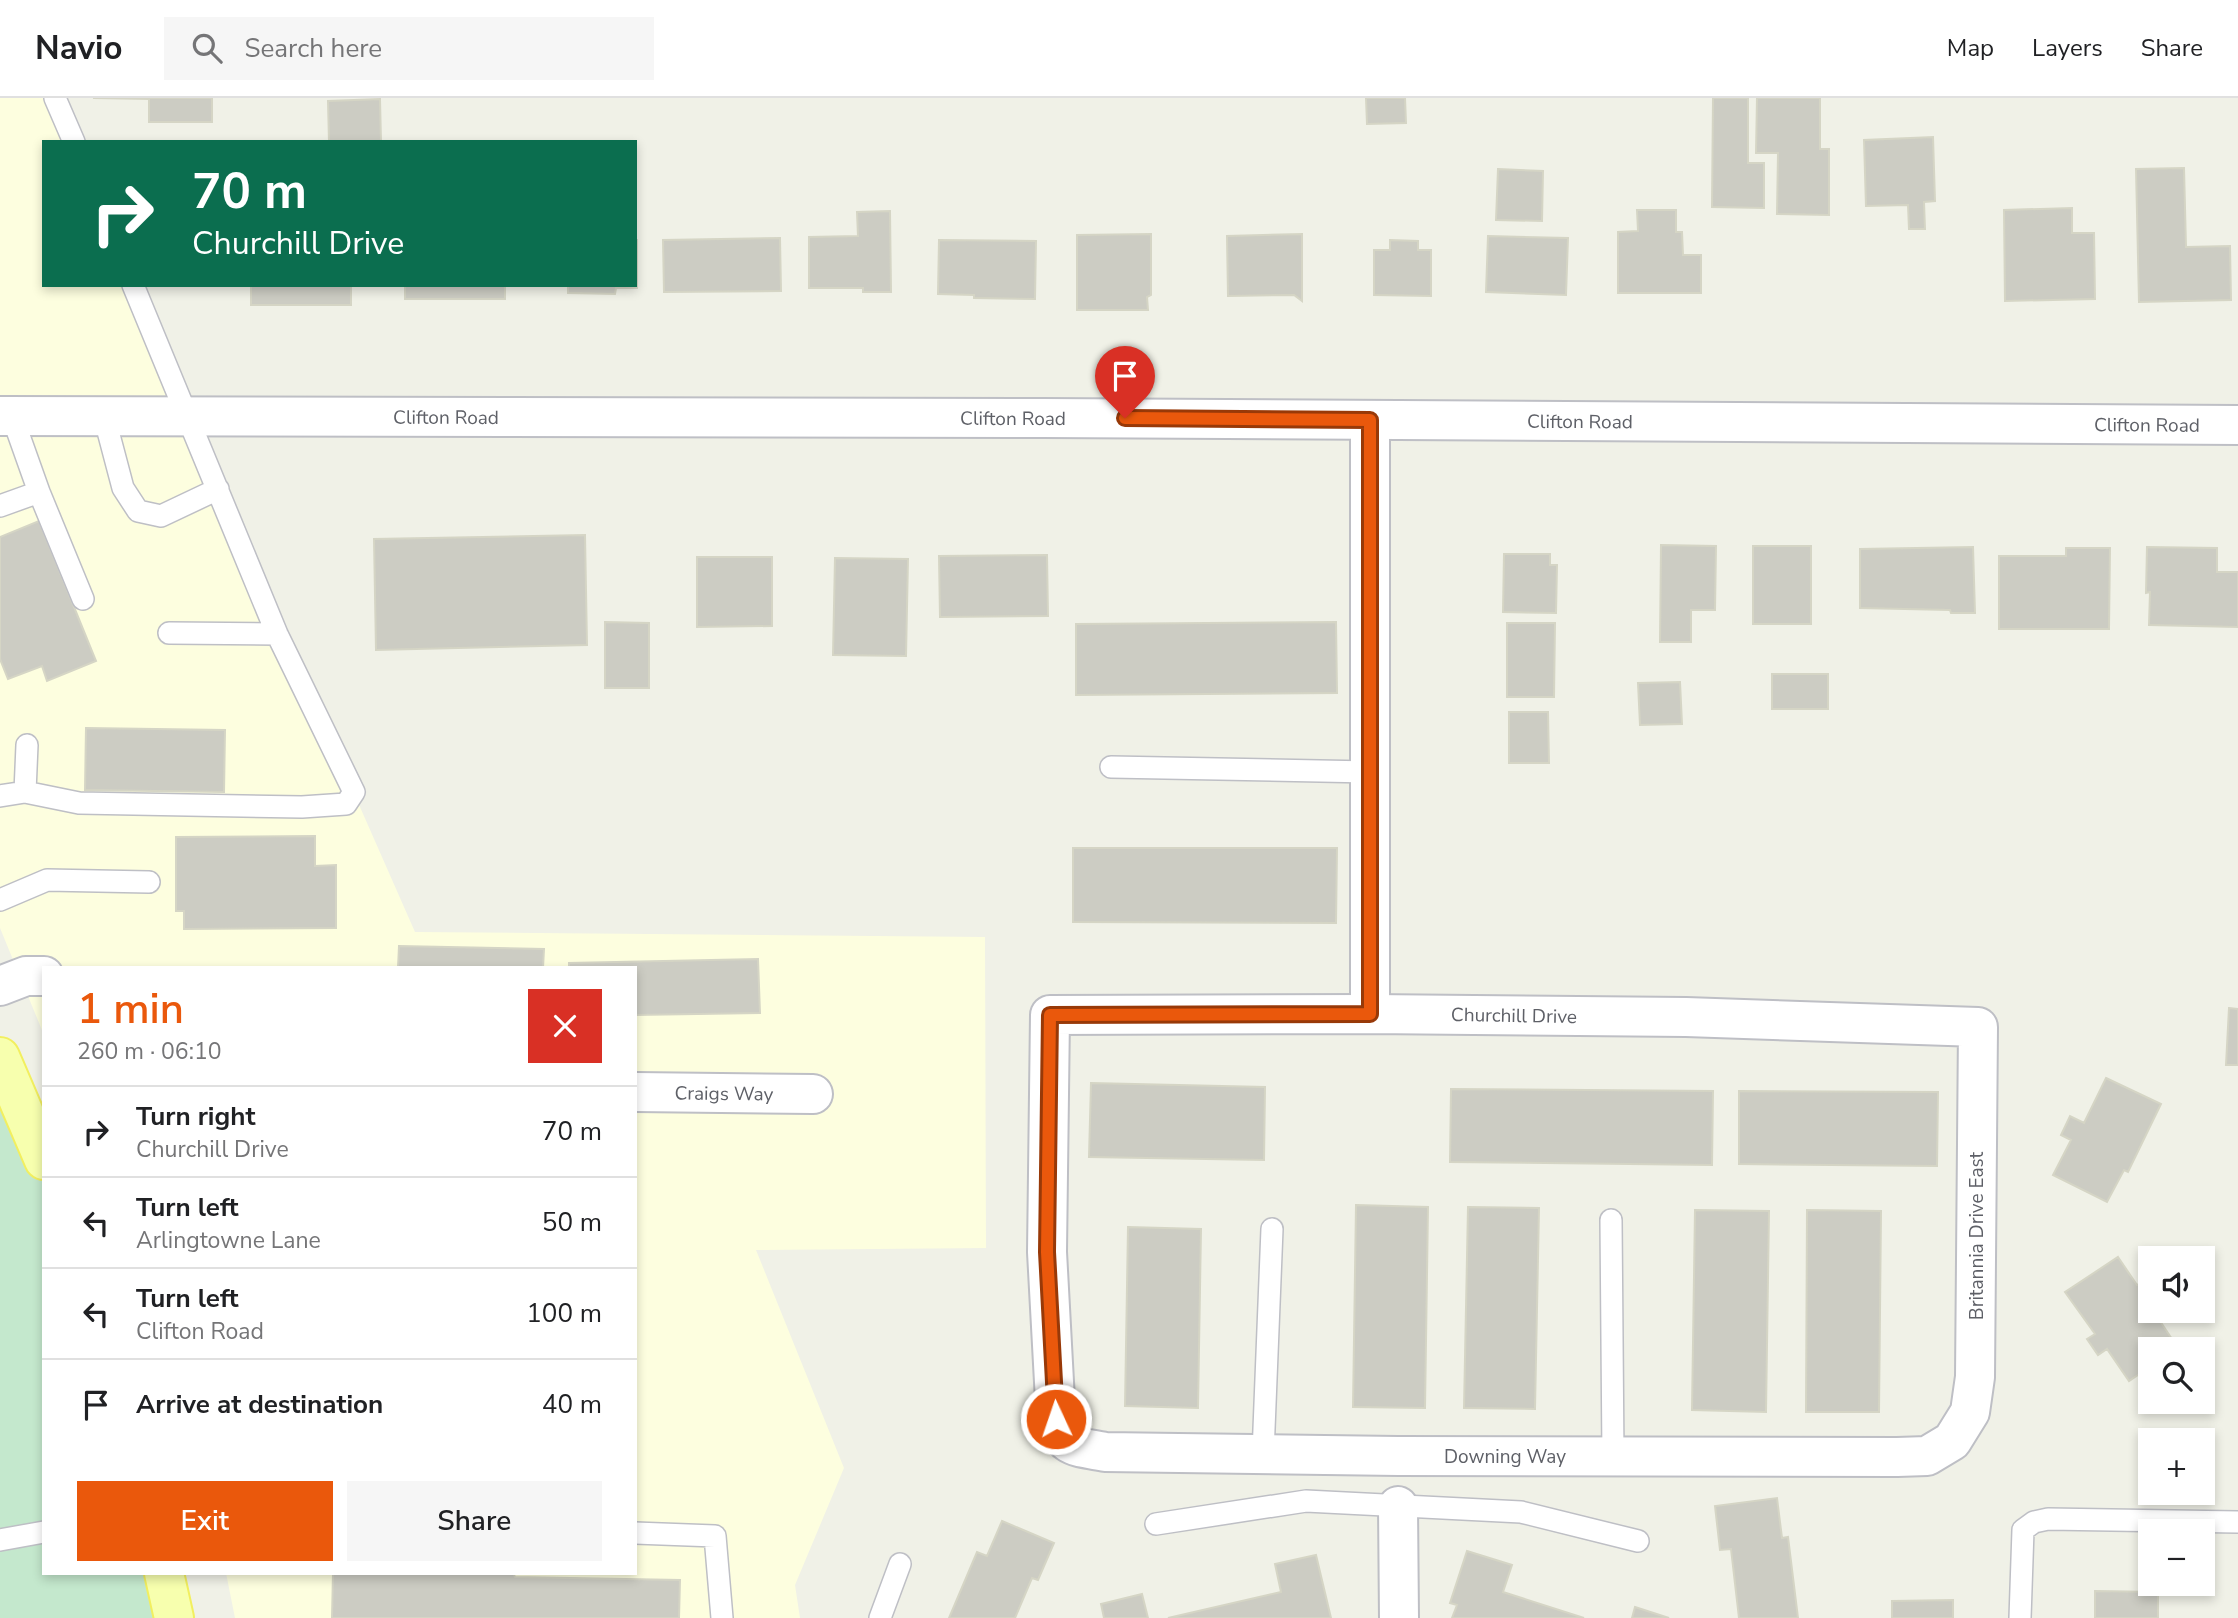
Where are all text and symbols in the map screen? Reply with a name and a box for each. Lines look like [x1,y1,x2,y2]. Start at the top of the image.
search box [164,17,654,80]
text: Navio [35,26,122,71]
icon: search [188,29,226,67]
text: Search here [244,31,382,66]
text: Map [1947,32,1994,64]
text: Layers [2032,32,2103,64]
text: Share [2141,32,2203,64]
text: 70 m [192,158,307,225]
icon: right [77,168,168,259]
text: Churchill Drive [192,222,404,265]
pin [1095,346,1155,418]
icon: arrive [1106,357,1144,395]
street label: Clifton Road [393,405,499,431]
street label: Clifton Road [960,406,1066,432]
street label: Clifton Road [1527,409,1633,435]
street label: Clifton Road [2094,412,2200,439]
text: 1 min [77,981,184,1038]
button: close [528,989,602,1063]
street label: Churchill Drive [1451,1002,1577,1030]
text: 260 m · 06:10 [77,1036,222,1067]
street label: Craigs Way [674,1080,774,1108]
text: Turn right [136,1099,255,1134]
icon: right [77,1113,115,1151]
text: 70 m [542,1114,602,1149]
text: Churchill Drive [136,1134,289,1165]
street label: Britannia Drive East [1964,1151,1990,1320]
text: Turn left [136,1190,239,1225]
icon: left [77,1204,115,1242]
text: 50 m [542,1205,602,1240]
text: Arlingtowne Lane [136,1225,321,1256]
map controls [2138,1246,2215,1596]
button: sound [2138,1246,2215,1323]
text: Turn left [136,1281,239,1316]
icon: left [77,1295,115,1333]
text: 100 m [526,1296,602,1331]
text: Clifton Road [136,1316,264,1347]
button: search [2138,1337,2215,1414]
position arrow [1019,1382,1093,1456]
icon: arrive [77,1386,115,1424]
text: Arrive at destination [136,1387,383,1422]
text: 40 m [542,1387,602,1422]
button: + [2138,1428,2215,1505]
street label: Downing Way [1444,1444,1566,1470]
button: Exit [77,1481,333,1561]
button: Share [347,1481,602,1561]
button: − [2138,1519,2215,1596]

